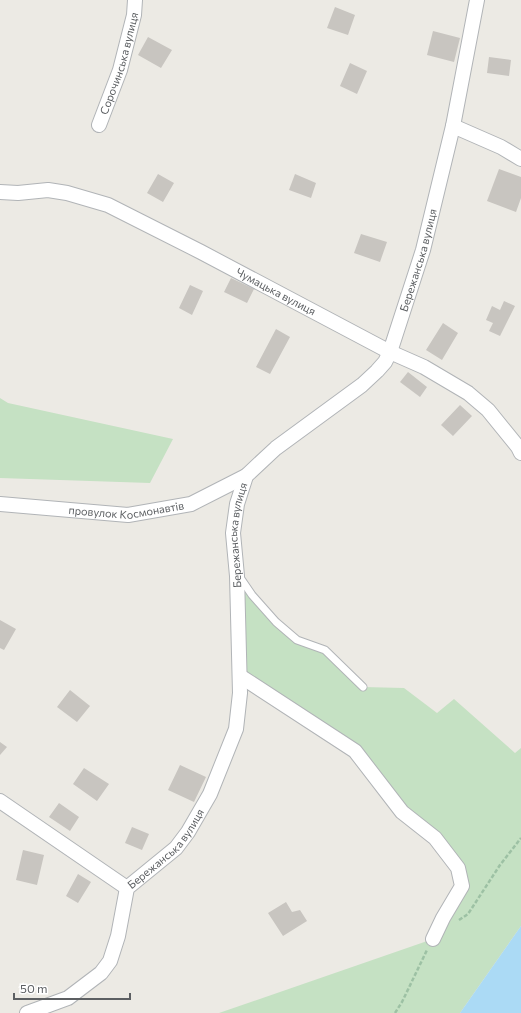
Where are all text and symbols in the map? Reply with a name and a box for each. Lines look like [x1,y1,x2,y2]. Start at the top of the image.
street label: Сорочинська вулиця [97,11,140,116]
street label: Бережанська вулиця [397,207,439,313]
street label: Чумацька вулиця [234,265,318,318]
street label: Бережанська вулиця [226,481,250,588]
street label: провулок Космонавтів [68,498,185,521]
street label: Бережанська вулиця [125,806,206,891]
scale bar [14,975,130,1001]
text: 50 m [20,981,48,995]

